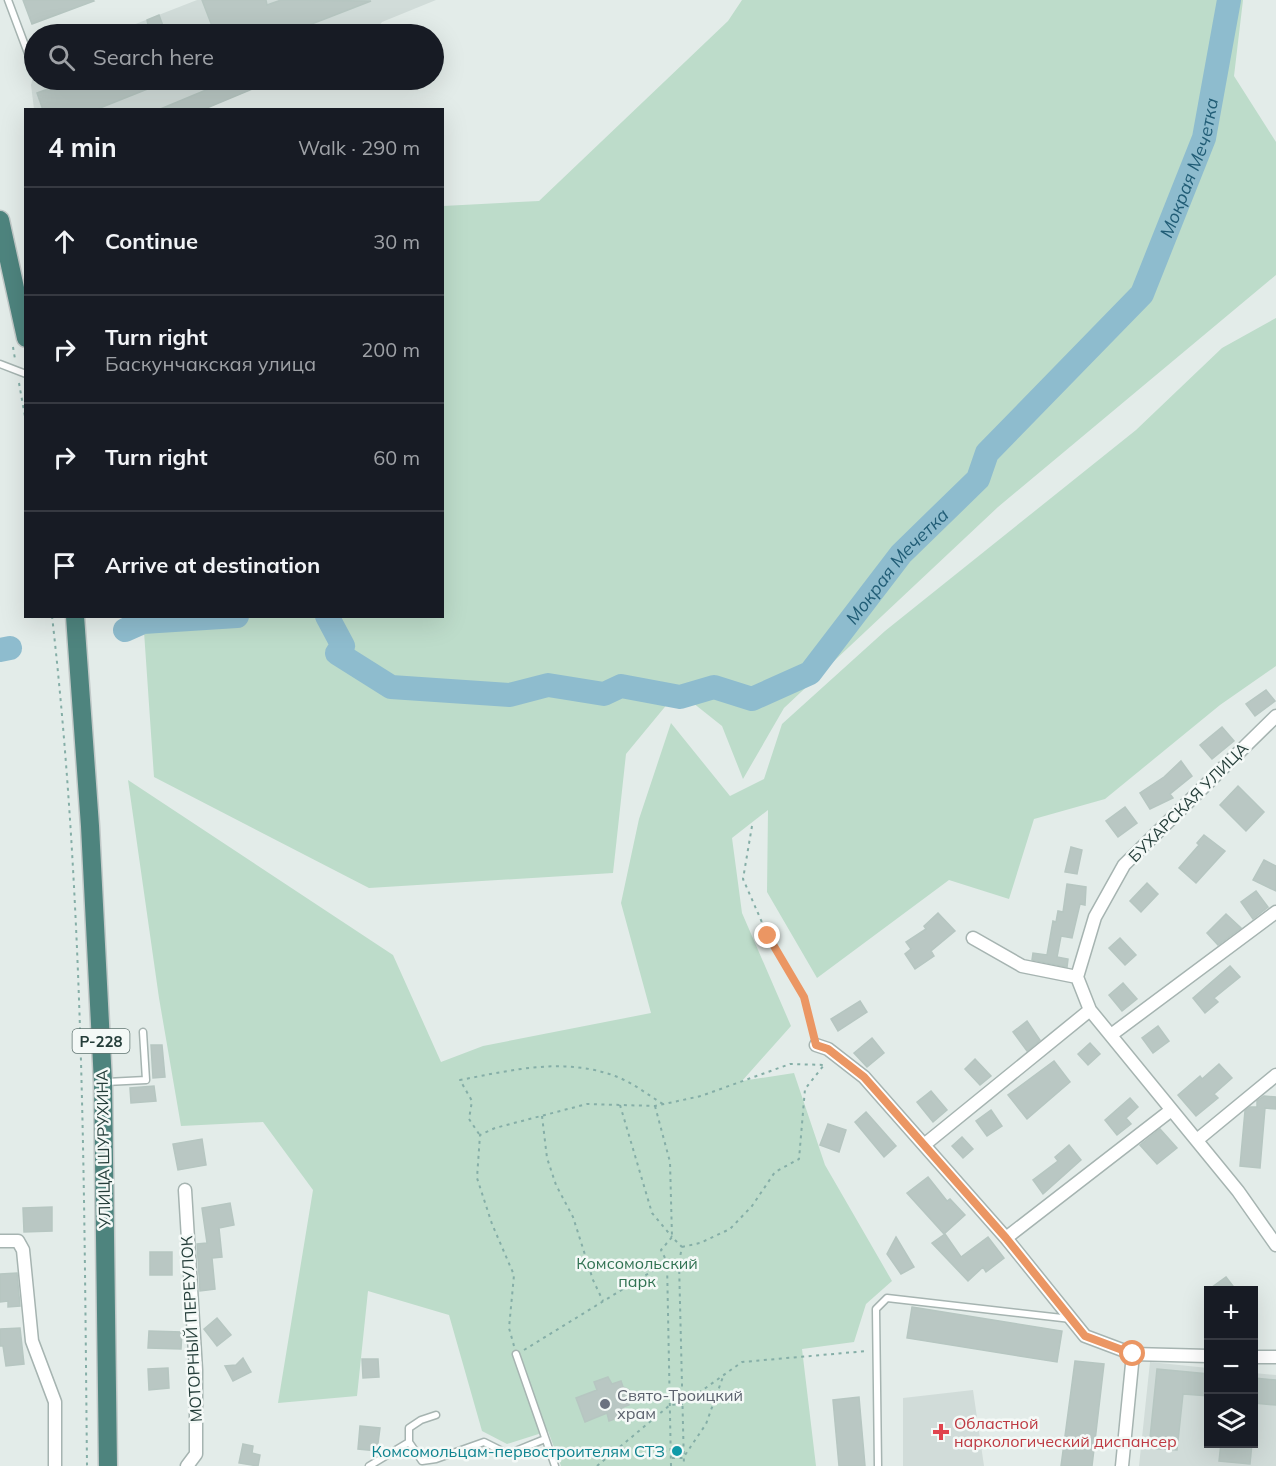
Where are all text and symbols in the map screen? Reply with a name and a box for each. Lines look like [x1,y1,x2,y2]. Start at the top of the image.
search box [24,24,444,90]
icon: search [45,41,78,74]
text: Search here [93,43,214,71]
water label: Мокрая Мечетка [1154,96,1223,241]
text: 4 min [48,131,117,164]
text: Walk · 290 m [298,135,420,160]
icon: ahead [48,225,81,258]
text: Continue [105,227,198,255]
text: 30 m [373,229,420,254]
text: Turn right [105,323,208,351]
icon: right [48,333,81,366]
text: 200 m [361,337,420,362]
text: Баскунчакская улица [105,351,316,376]
icon: right [48,441,81,474]
text: Turn right [105,443,208,471]
text: 60 m [373,445,420,470]
water label: Мокрая Мечетка [840,503,953,629]
icon: arrive [48,549,81,582]
text: Arrive at destination [105,551,320,579]
street label: БУХАРСКАЯ УЛИЦА [1124,738,1252,866]
route end [754,922,780,948]
road number: Р-228 [72,1029,130,1053]
street label: УЛИЦА ШУРУХИНА [92,1069,114,1230]
street label: МОТОРНЫЙ ПЕРЕУЛОК [176,1235,206,1423]
park label: Комсомольский парк [576,1253,698,1291]
map controls [1204,1286,1258,1448]
button: + [1204,1286,1258,1340]
route start [1119,1340,1145,1366]
button: − [1204,1340,1258,1394]
place label: Свято-Троицкий храм [617,1385,743,1423]
button: layers [1204,1394,1258,1448]
marker: Свято-Троицкий храм [598,1397,612,1411]
place label: Областной наркологический диспансер [954,1413,1177,1451]
marker: Областной наркологический диспансер [932,1423,950,1441]
place label: Комсомольцам-первостроителям СТЗ [371,1441,665,1461]
marker: Комсомольцам-первостроителям СТЗ [670,1444,684,1458]

